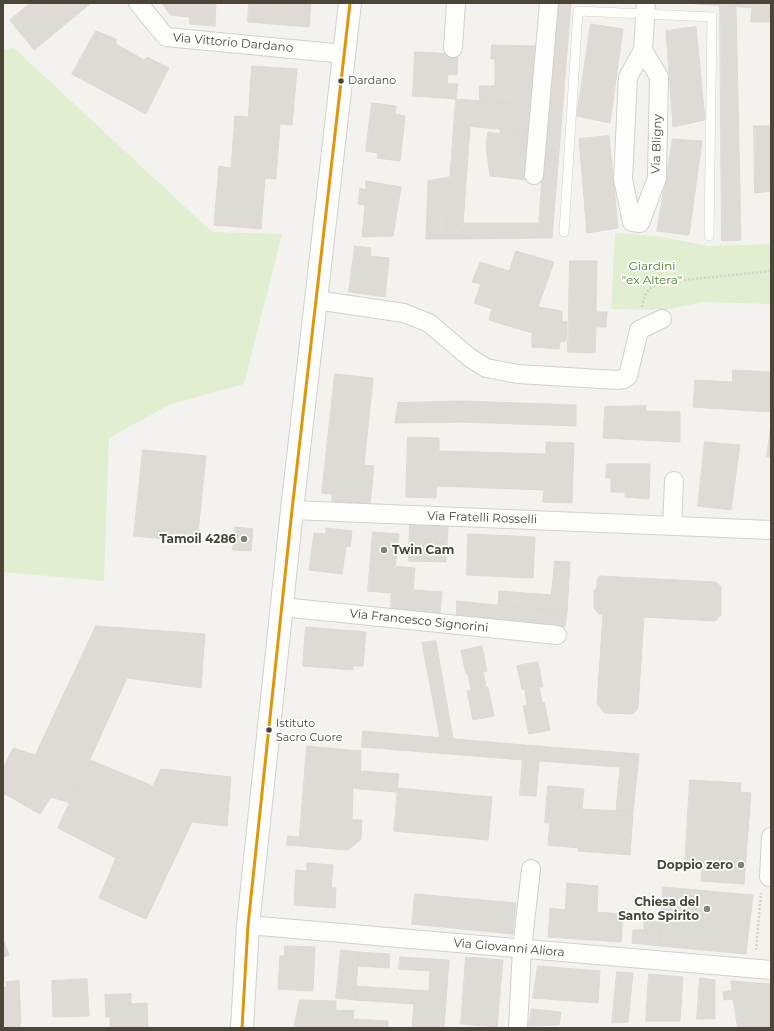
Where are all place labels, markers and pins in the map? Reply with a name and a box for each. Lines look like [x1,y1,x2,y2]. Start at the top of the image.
place label: Dardano [348,74,396,88]
marker: Dardano [336,76,346,86]
place label: Tamoil 4286 [159,532,236,546]
marker: Tamoil 4286 [239,534,249,544]
place label: Twin Cam [392,543,454,557]
marker: Twin Cam [379,545,389,555]
place label: Istituto Sacro Cuore [276,717,342,743]
marker: Istituto Sacro Cuore [264,725,274,735]
place label: Doppio zero [657,858,733,872]
marker: Doppio zero [736,860,746,870]
place label: Chiesa del Santo Spirito [618,895,699,923]
marker: Chiesa del Santo Spirito [702,904,712,914]

